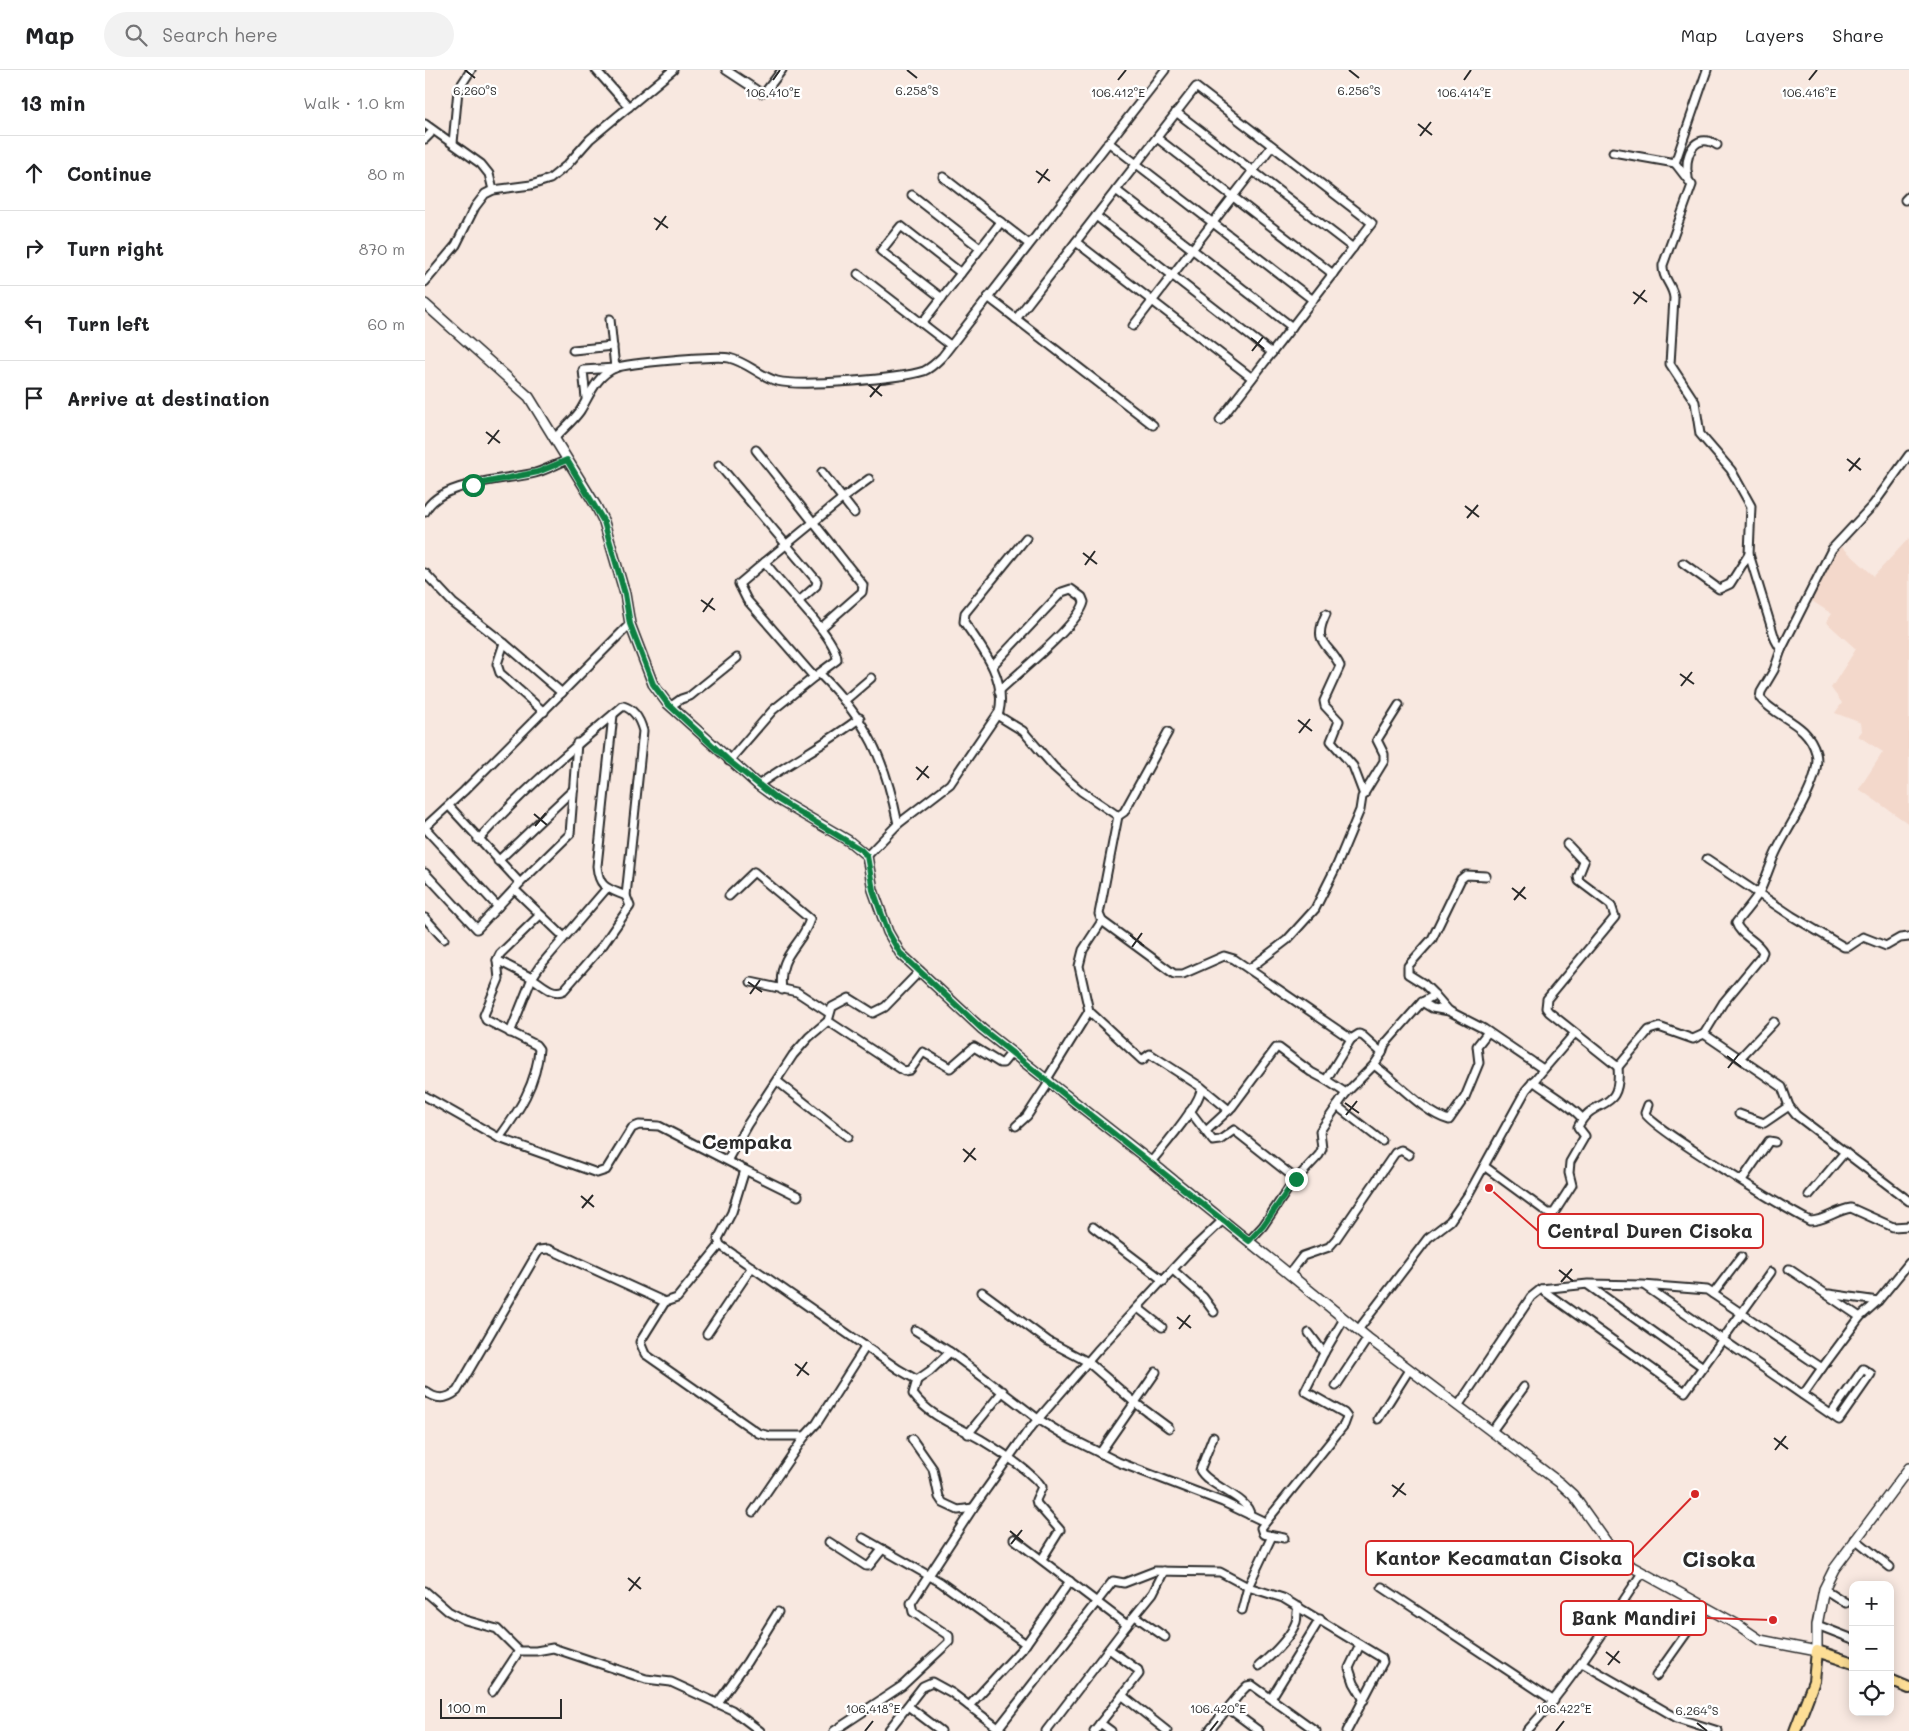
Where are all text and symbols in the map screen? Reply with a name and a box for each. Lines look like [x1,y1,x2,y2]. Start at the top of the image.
search box [104,12,454,57]
text: Map [25,19,74,50]
icon: search [122,21,150,49]
text: Search here [162,22,278,47]
text: Map [1681,23,1717,47]
text: Layers [1745,23,1804,47]
text: Share [1832,23,1884,47]
text: 6.260°S [453,82,497,98]
text: 6.258°S [895,82,939,98]
text: 6.256°S [1337,82,1381,98]
text: 106.410°E [746,84,801,100]
text: 106.412°E [1091,84,1145,100]
text: 106.414°E [1437,84,1491,100]
text: 106.416°E [1782,84,1836,100]
text: 13 min [20,89,85,116]
text: Walk · 1.0 km [303,92,405,113]
icon: ahead [20,159,48,187]
text: Continue [67,161,152,186]
text: 80 m [368,163,405,184]
icon: right [20,234,48,262]
text: Turn right [67,236,164,261]
text: 870 m [359,238,405,259]
icon: left [20,309,48,337]
text: Turn left [67,311,150,336]
text: 60 m [368,313,405,334]
icon: arrive [20,384,48,412]
text: Arrive at destination [67,386,270,411]
route start [462,474,485,497]
district label: Cempaka [702,1128,792,1154]
route end [1285,1168,1308,1191]
callout: Central Duren Cisoka [1538,1214,1763,1248]
text: Central Duren Cisoka [1547,1218,1753,1243]
callout: Kantor Kecamatan Cisoka [1366,1541,1633,1575]
district label: Cisoka [1682,1544,1756,1573]
text: Kantor Kecamatan Cisoka [1376,1545,1622,1570]
map controls [1849,1581,1894,1716]
button: + [1849,1581,1894,1626]
callout: Bank Mandiri [1561,1601,1706,1635]
text: Bank Mandiri [1571,1605,1697,1630]
button: − [1849,1626,1894,1671]
button: locate [1849,1671,1894,1716]
scale bar [440,1696,563,1719]
text: 100 m [447,1698,486,1717]
text: 106.418°E [846,1700,900,1716]
text: 106.420°E [1190,1700,1246,1716]
text: 106.422°E [1536,1700,1592,1716]
text: 6.264°S [1675,1702,1719,1718]

